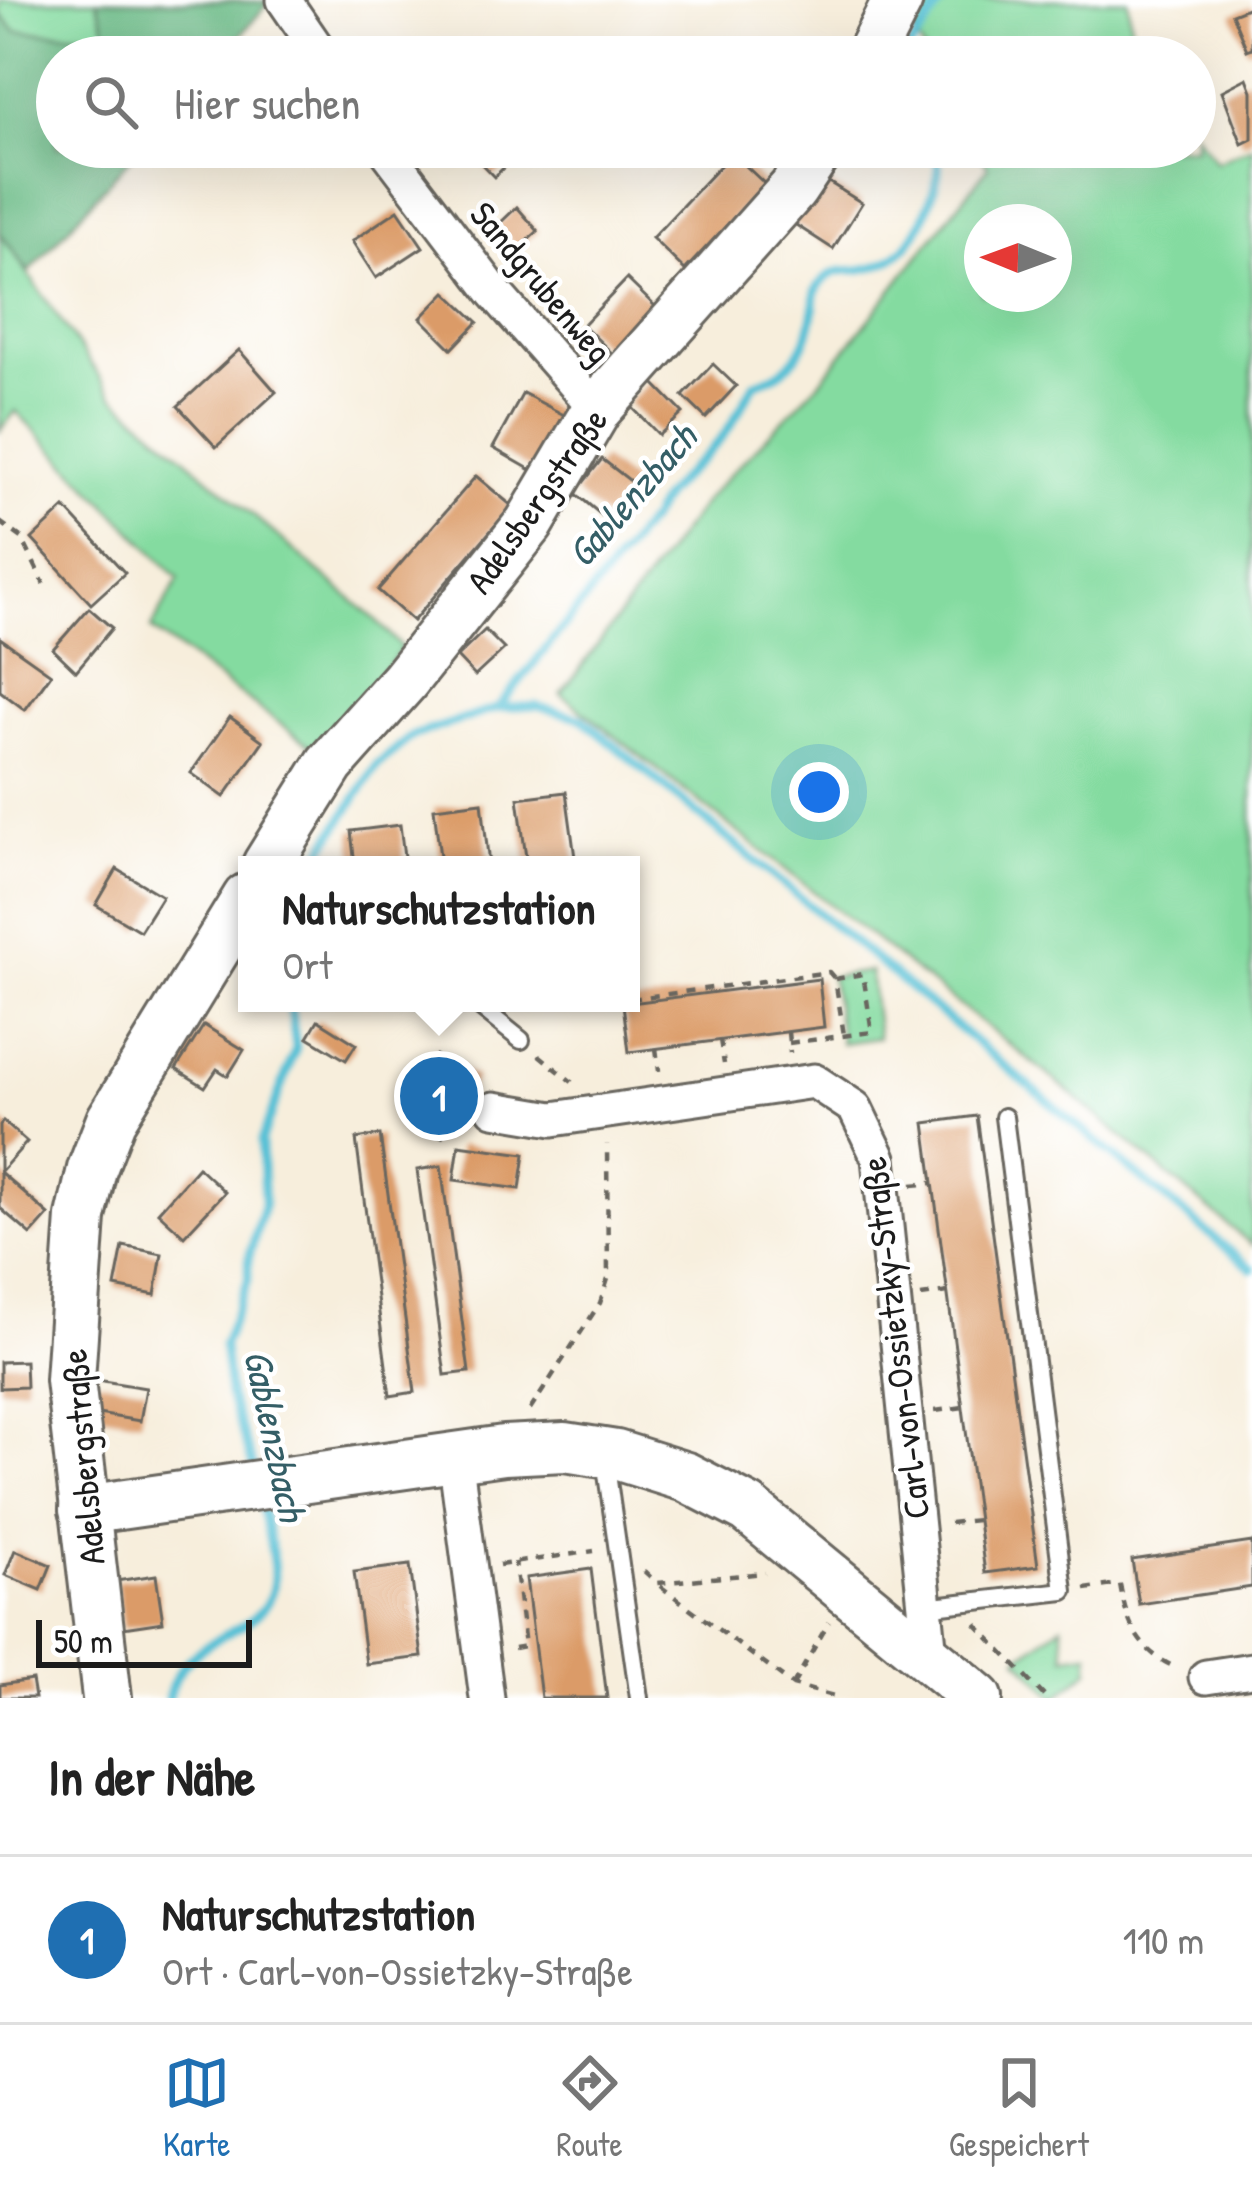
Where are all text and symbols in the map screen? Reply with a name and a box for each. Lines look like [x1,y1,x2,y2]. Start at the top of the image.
search box [36,36,1216,168]
icon: search [78,69,144,135]
text: Hier suchen [174,72,361,133]
street label: Sandgrubenweg [460,191,624,373]
north arrow [964,204,1072,312]
street label: Adelsbergstraße [454,397,618,603]
water label: Gablenzbach [554,410,710,578]
your location [789,762,849,822]
popup [238,856,640,1012]
text: Naturschutzstation [282,877,596,938]
text: Ort [282,938,332,991]
pin: 1 [400,1051,478,1141]
street label: Carl-von-Ossietzky-Straße [847,1154,941,1522]
water label: Gablenzbach [232,1345,320,1528]
street label: Adelsbergstraße [48,1347,116,1567]
scale bar [36,1614,252,1667]
text: 50 m [54,1619,113,1663]
text: In der Nähe [48,1742,255,1811]
text: Naturschutzstation [162,1883,475,1944]
text: 1 [80,1913,94,1966]
text: 110 m [1123,1913,1204,1966]
text: Ort · Carl-von-Ossietzky-Straße [162,1944,633,1997]
tab: Karte [163,2050,230,2166]
tab: Route [557,2050,623,2166]
tab: Gespeichert [949,2050,1089,2166]

